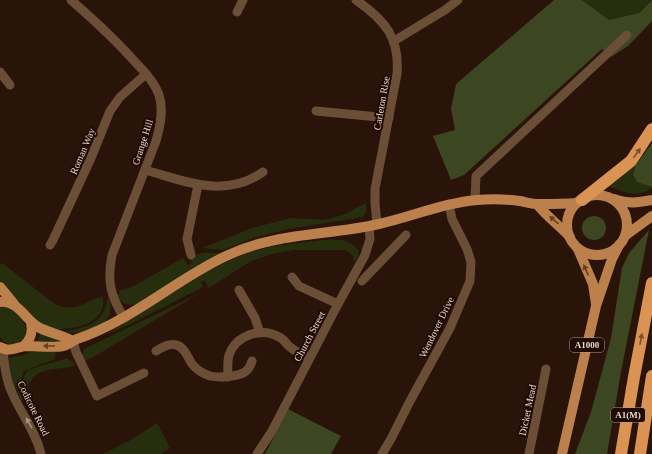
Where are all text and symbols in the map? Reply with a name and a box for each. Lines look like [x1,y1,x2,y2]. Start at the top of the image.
street label: Carleton Rise [371,75,392,131]
street label: Grange Hill [130,118,155,166]
street label: Roman Way [68,126,97,176]
one-way arrow [633,147,641,158]
one-way arrow [548,216,559,225]
one-way arrow [583,264,589,276]
street label: Wendover Drive [417,295,456,359]
street label: Church Street [292,309,327,363]
one-way arrow [639,332,645,345]
road number: A1000 [570,338,604,352]
one-way arrow [42,343,55,349]
street label: Codicote Road [16,379,52,437]
street label: Dicket Mead [517,384,538,437]
road number: A1(M) [611,408,645,422]
one-way arrow [25,417,32,429]

